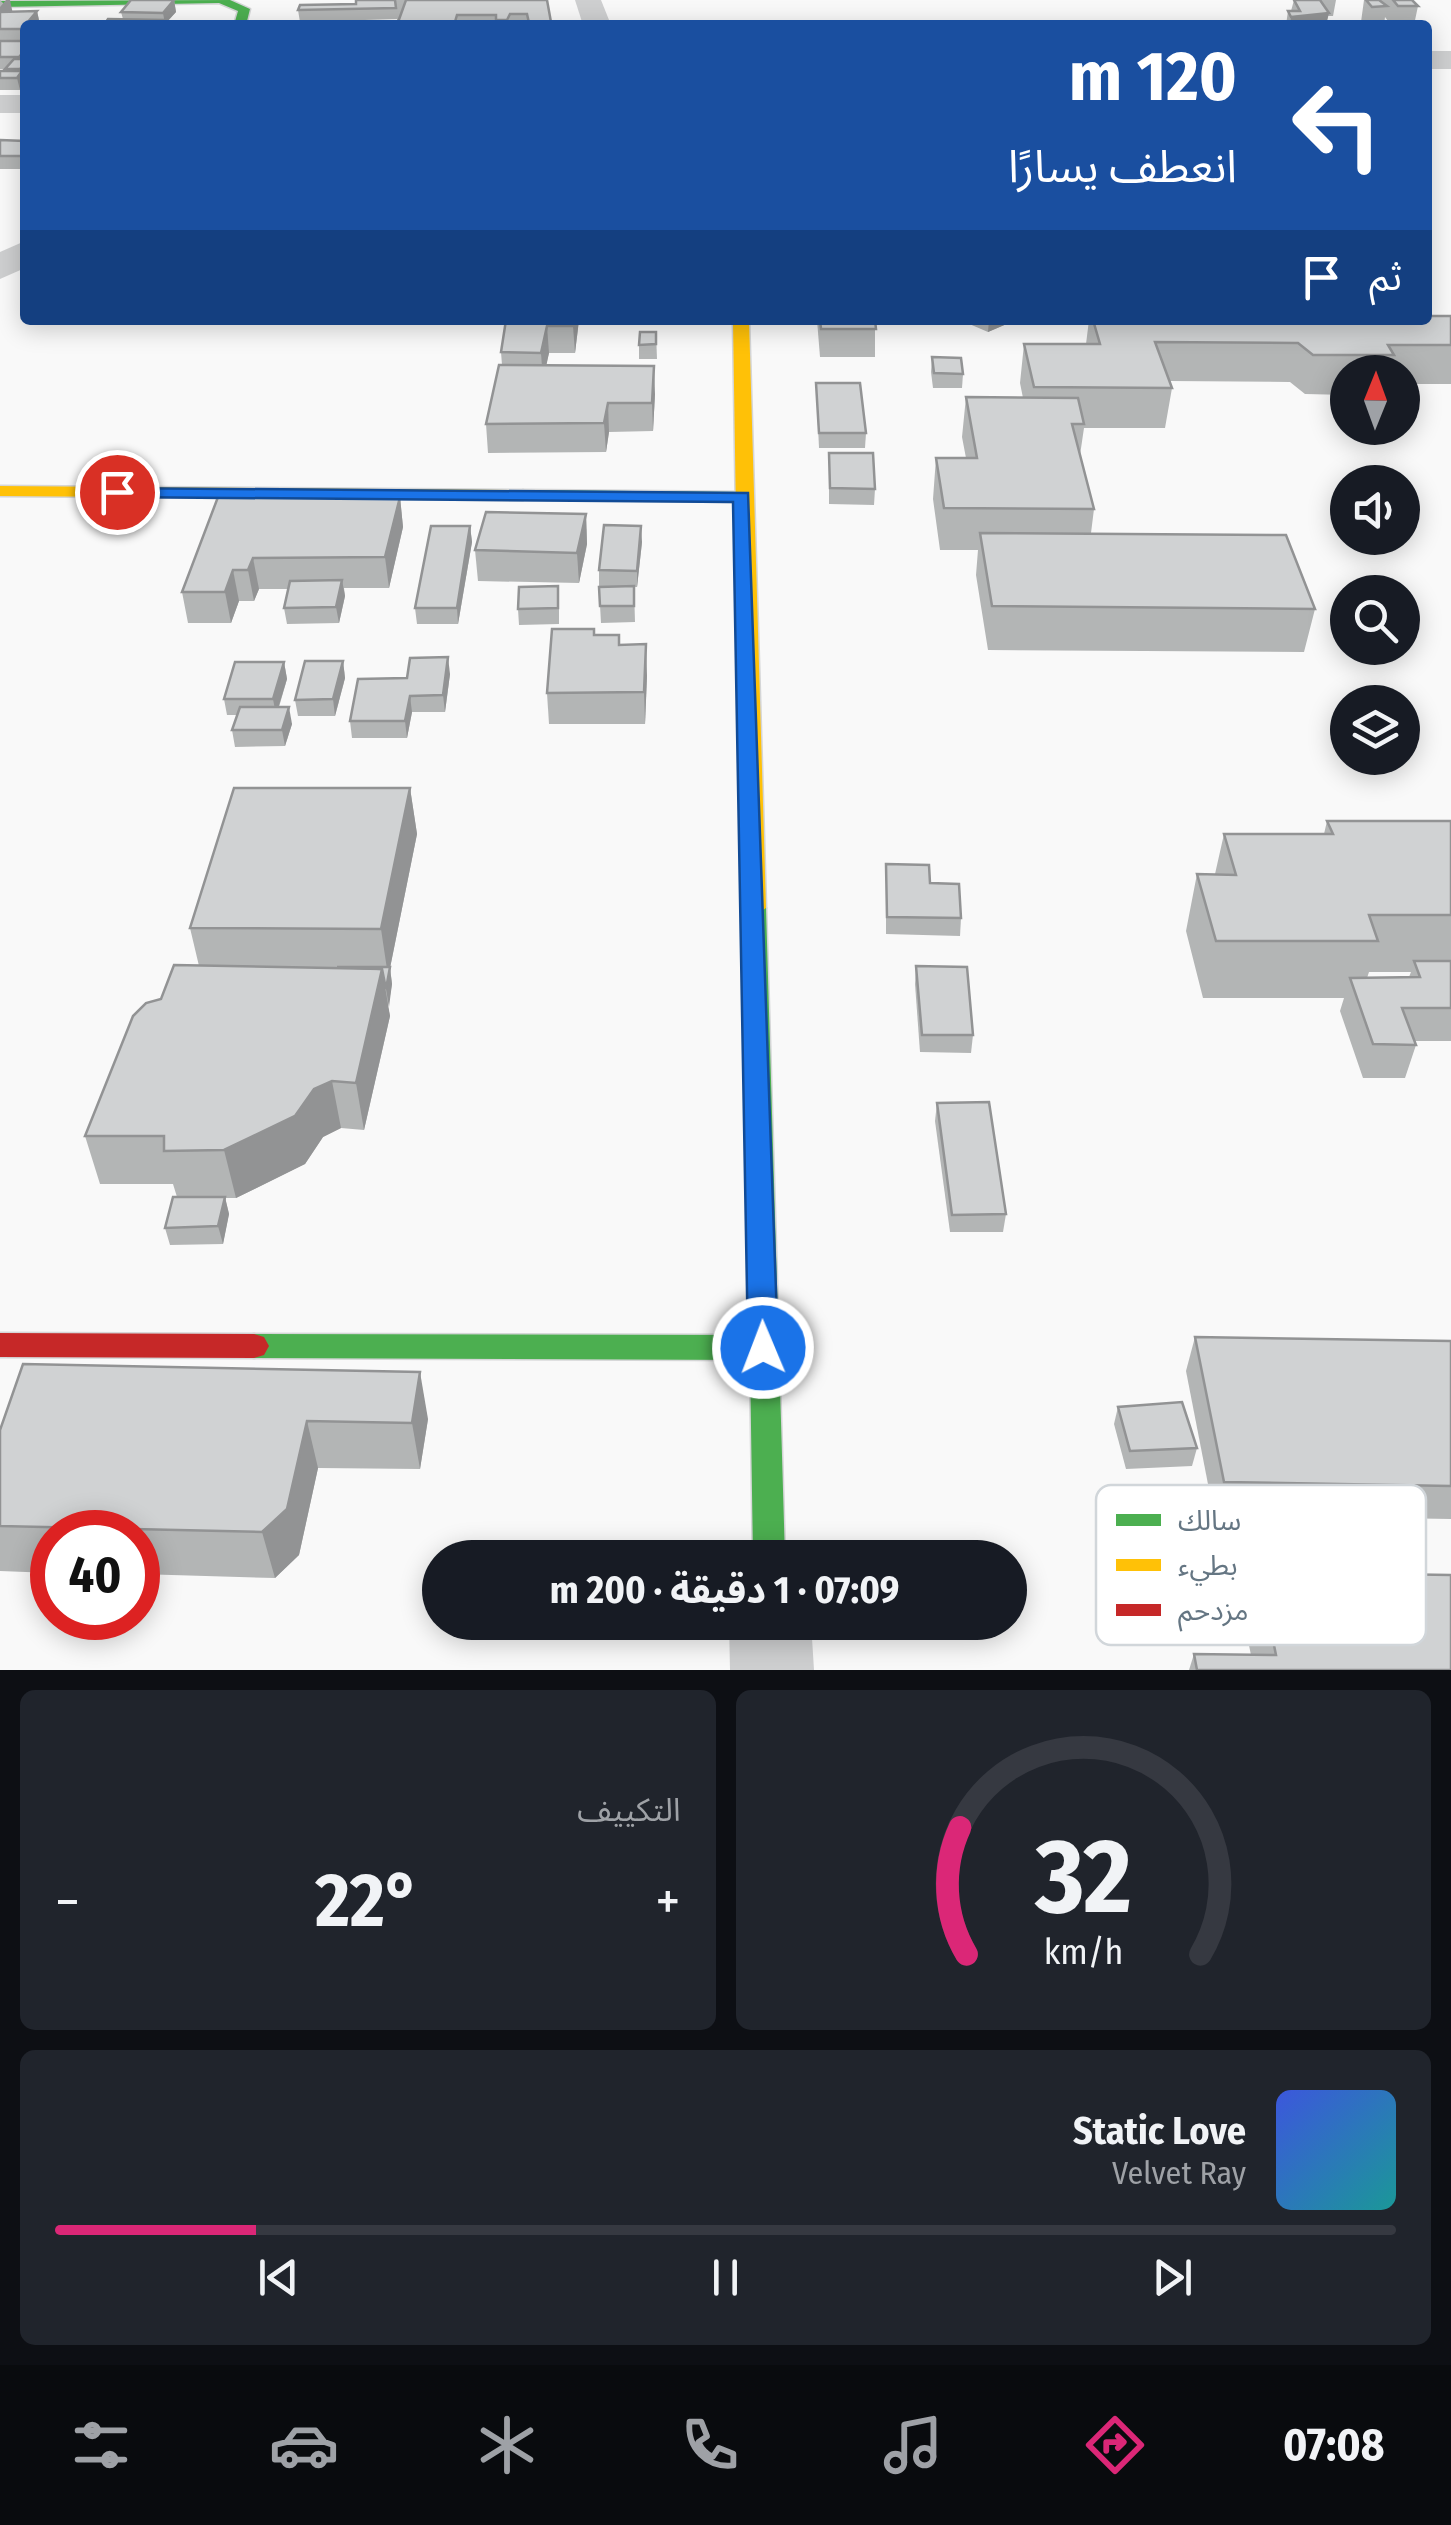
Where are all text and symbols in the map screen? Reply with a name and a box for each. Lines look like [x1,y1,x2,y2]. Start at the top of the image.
text: 120 m [1069,35,1237,119]
icon: left [1272,60,1402,190]
text: انعطف يسارًا [1008,140,1237,194]
icon: arrive [1294,250,1349,305]
text: ثم [1369,254,1402,300]
north arrow [1330,355,1420,445]
map controls [1330,355,1420,775]
pin [75,450,160,535]
icon: arrive [90,465,145,520]
button: sound [1330,465,1420,555]
button: search [1330,575,1420,665]
button: layers [1330,685,1420,775]
position arrow [711,1296,815,1400]
legend [1096,1485,1426,1645]
text: سالك [1178,1504,1241,1537]
speed limit sign: 40 [30,1510,160,1640]
text: بطيء [1178,1549,1238,1586]
text: 07:09 · 1 دقيقة · 200 m [550,1567,899,1613]
text: مزدحم [1178,1594,1249,1632]
text: التكييف [577,1791,681,1829]
text: 32 [1034,1815,1132,1940]
text: 22° [315,1856,420,1946]
text: − [55,1869,80,1935]
text: + [655,1869,681,1935]
text: km/h [1043,1931,1123,1973]
text: Static Love [1073,2108,1246,2154]
text: Velvet Ray [1112,2154,1246,2192]
icon: previous [251,2250,306,2305]
icon: pause [698,2250,753,2305]
icon: next [1145,2250,1200,2305]
icon: filters [66,2410,136,2480]
icon: car [269,2410,339,2480]
icon: climate [472,2410,542,2480]
icon: phone [675,2410,745,2480]
icon: music [878,2410,948,2480]
icon: directions [1080,2410,1150,2480]
text: 07:08 [1283,2418,1385,2472]

